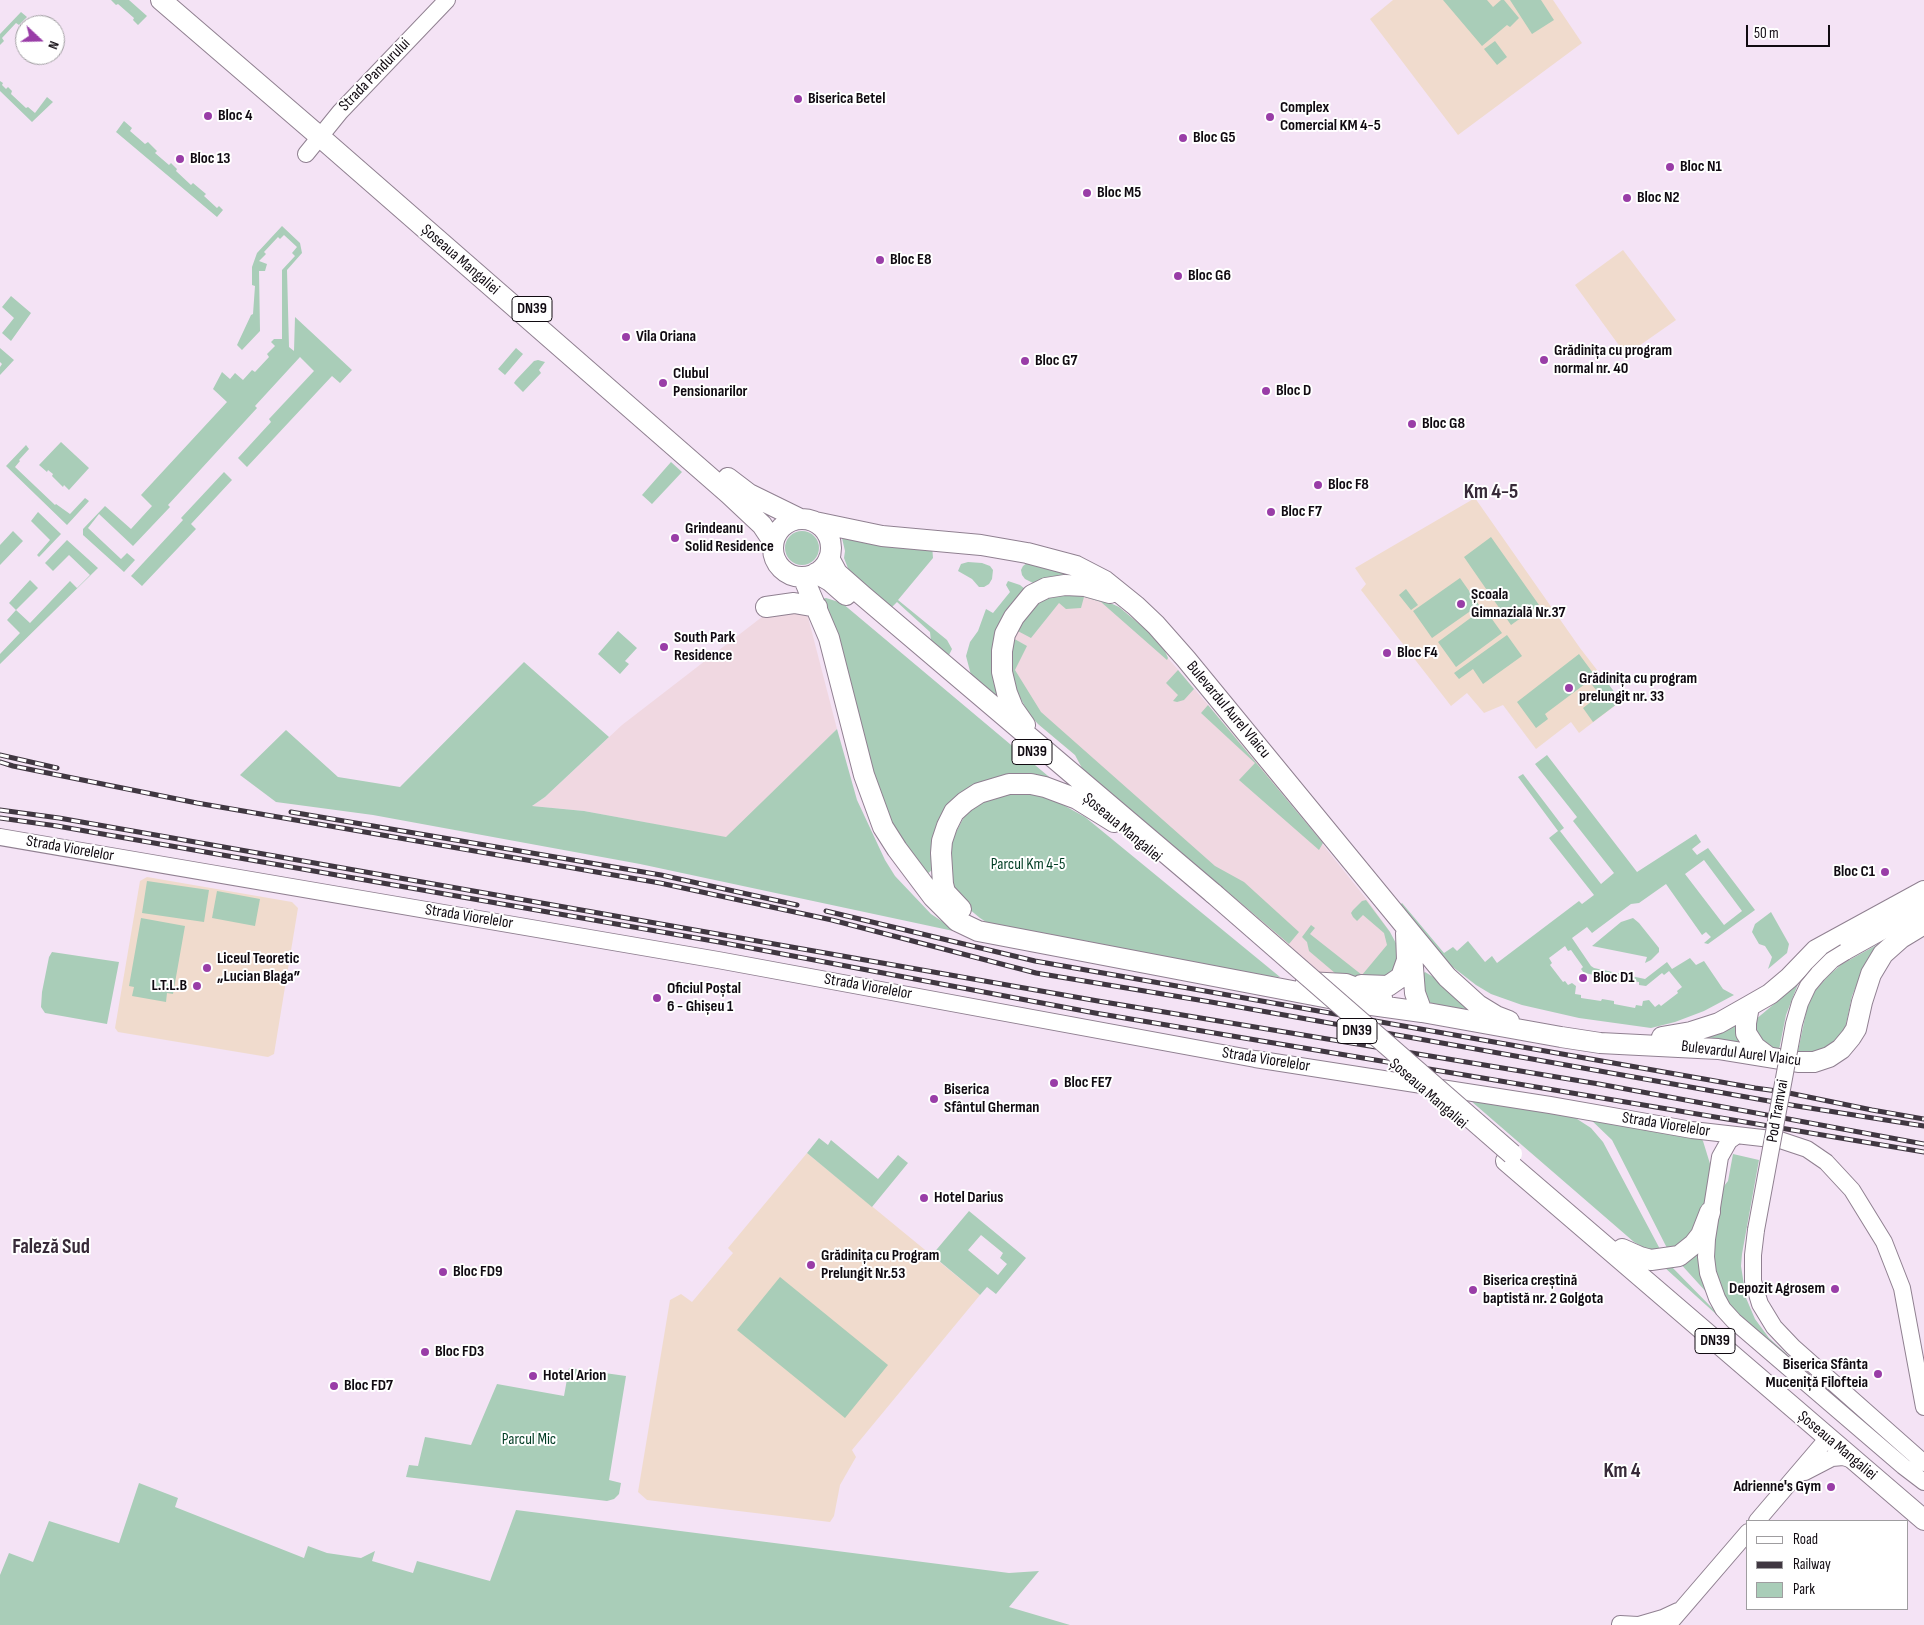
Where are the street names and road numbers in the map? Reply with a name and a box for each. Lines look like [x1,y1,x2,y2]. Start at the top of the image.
street label: Strada Pandurului [335,34,415,116]
street label: Șoseaua Mangaliei [417,221,503,299]
road number: DN39 [512,296,552,322]
street label: Bulevardul Aurel Vlaicu [1182,658,1274,762]
road number: DN39 [1012,740,1052,764]
street label: Șoseaua Mangaliei [1078,789,1166,867]
street label: Strada Viorelelor [25,832,115,866]
street label: Strada Viorelelor [424,901,514,933]
street label: Strada Viorelelor [823,970,913,1004]
road number: DN39 [1337,1018,1377,1044]
street label: Bulevardul Aurel Vlaicu [1680,1037,1802,1071]
street label: Strada Viorelelor [1221,1044,1311,1076]
street label: Șoseaua Mangaliei [1385,1055,1471,1133]
street label: Pod Tramvai [1763,1078,1793,1144]
street label: Strada Viorelelor [1621,1109,1711,1141]
road number: DN39 [1695,1328,1735,1354]
street label: Șoseaua Mangaliei [1793,1407,1881,1485]

